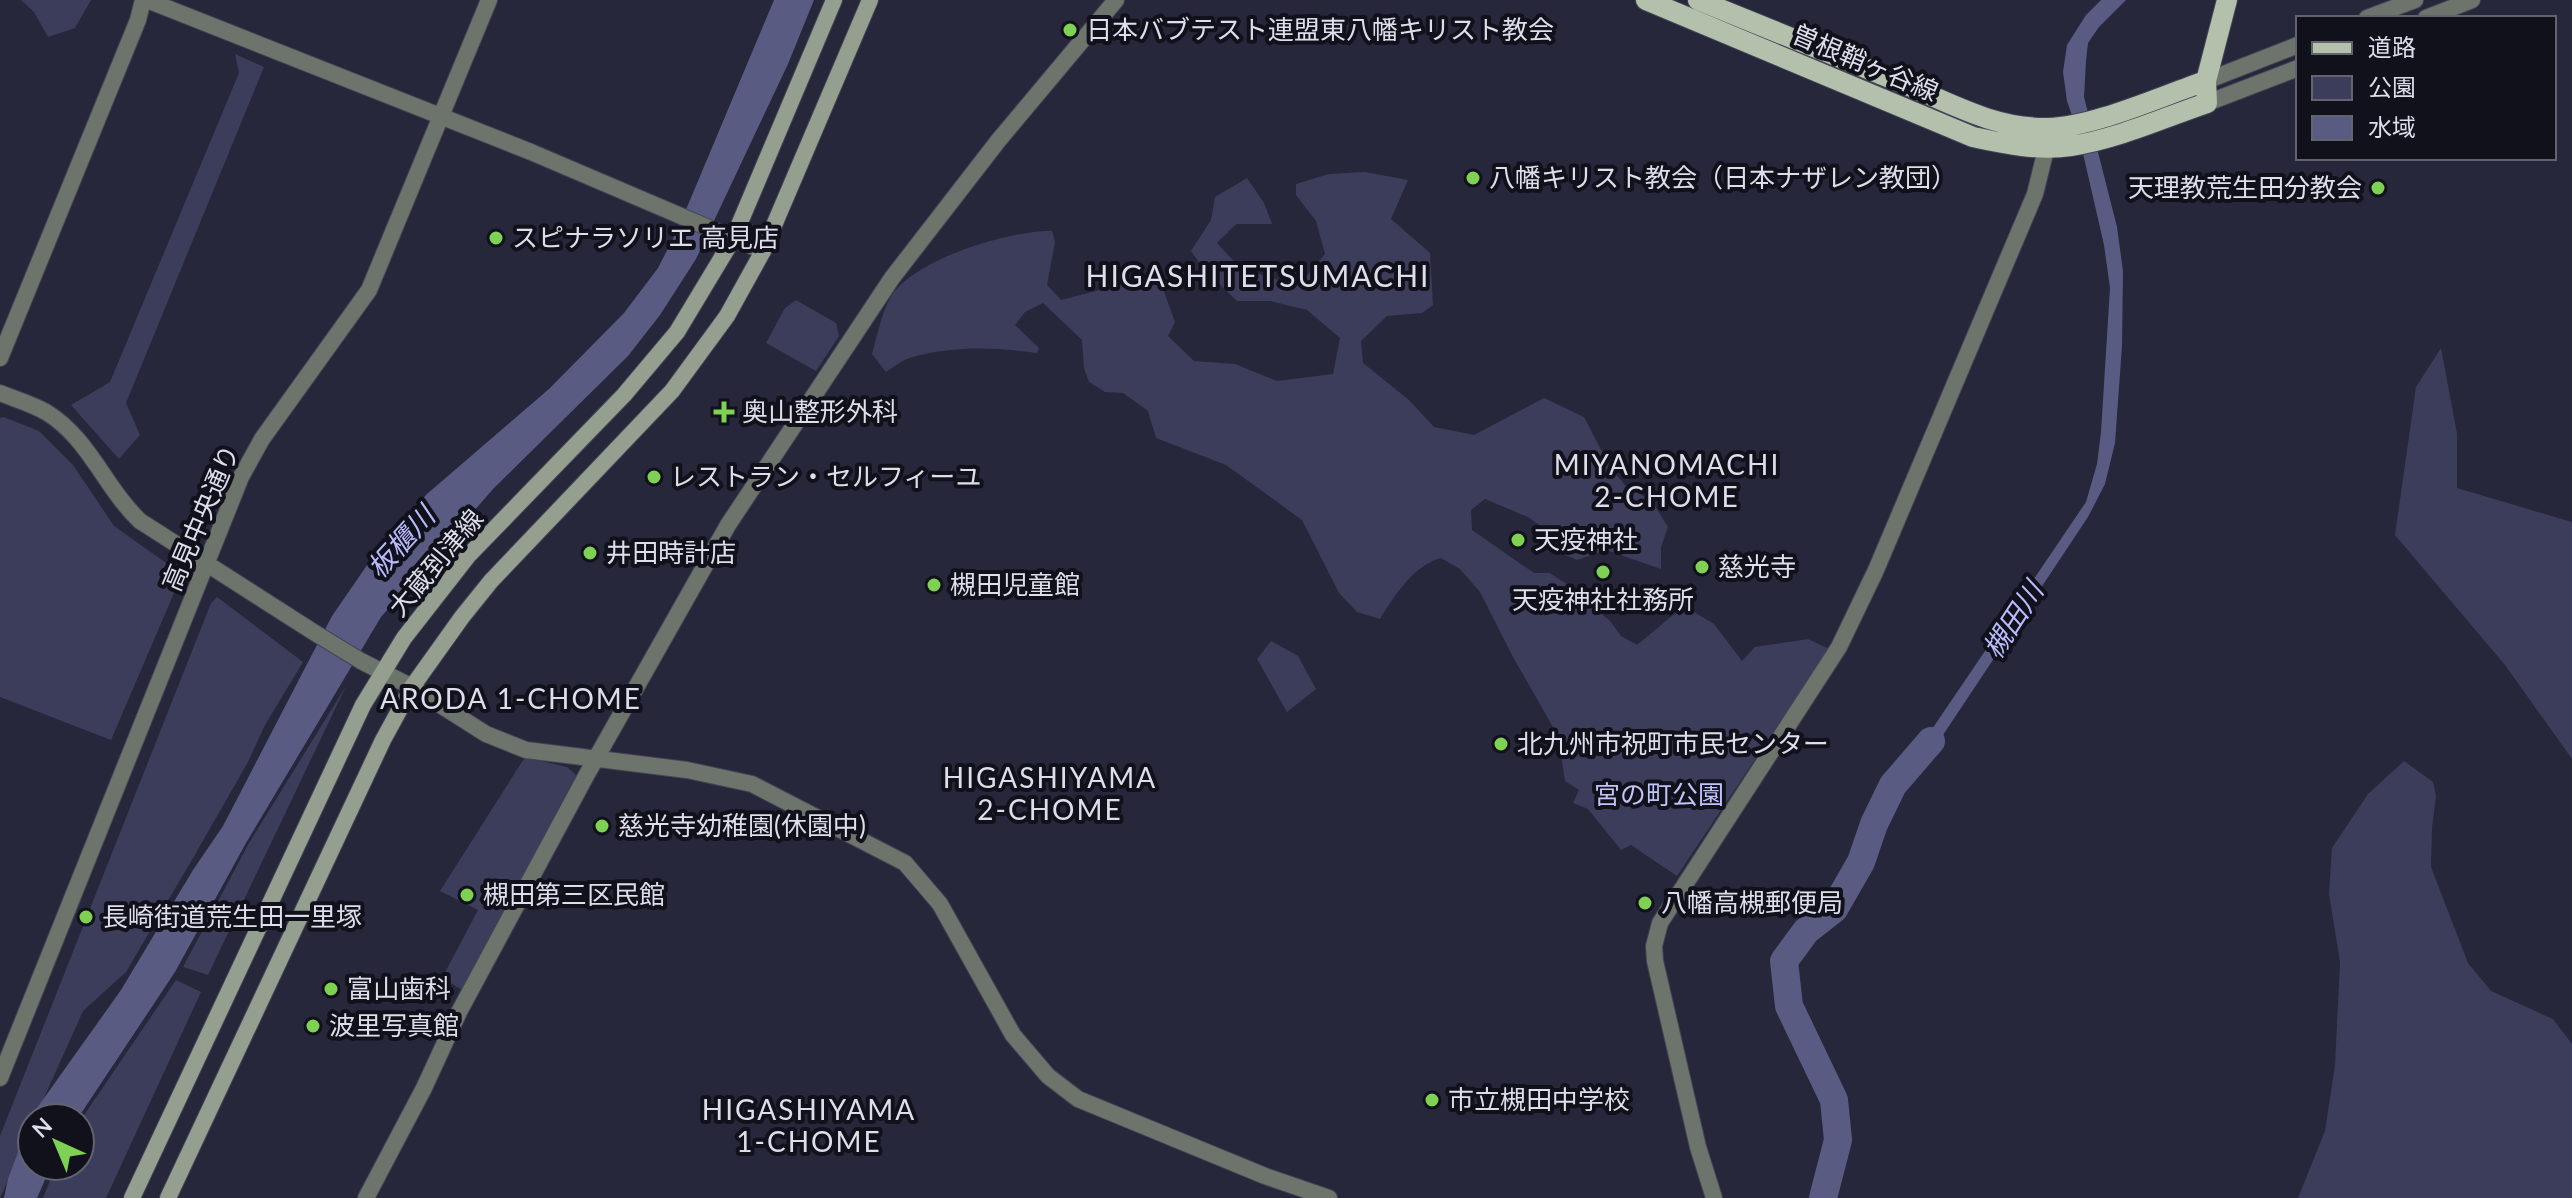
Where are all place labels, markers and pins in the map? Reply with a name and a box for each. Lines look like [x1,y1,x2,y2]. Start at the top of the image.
place label: 日本バブテスト連盟東八幡キリスト教会 [1086,13,1554,45]
marker: 日本バブテスト連盟東八幡キリスト教会 [1061,21,1079,39]
place label: 八幡キリスト教会（日本ナザレン教団） [1489,161,1957,193]
marker: 八幡キリスト教会（日本ナザレン教団） [1464,169,1482,187]
place label: 天理教荒生田分教会 [2128,171,2362,203]
marker: 天理教荒生田分教会 [2369,179,2387,197]
place label: スピナラソリエ 高見店 [512,221,779,253]
marker: スピナラソリエ 高見店 [487,229,505,247]
place label: 奥山整形外科 [742,395,898,427]
marker: 奥山整形外科 [713,401,735,423]
place label: レストラン・セルフィーユ [670,460,981,492]
marker: レストラン・セルフィーユ [645,468,663,486]
place label: 天疫神社 [1534,523,1638,555]
marker: 天疫神社 [1509,531,1527,549]
place label: 井田時計店 [606,536,736,568]
marker: 井田時計店 [581,544,599,562]
place label: 慈光寺 [1718,550,1796,582]
marker: 慈光寺 [1693,558,1711,576]
marker: 天疫神社社務所 [1594,563,1612,581]
place label: 槻田児童館 [950,568,1080,600]
marker: 槻田児童館 [925,576,943,594]
place label: 天疫神社社務所 [1512,583,1694,615]
place label: 北九州市祝町市民センター [1517,727,1829,759]
marker: 北九州市祝町市民センター [1492,735,1510,753]
place label: 慈光寺幼稚園(休園中) [618,809,866,841]
marker: 慈光寺幼稚園(休園中) [593,817,611,835]
place label: 槻田第三区民館 [483,878,665,910]
marker: 槻田第三区民館 [458,886,476,904]
place label: 八幡高槻郵便局 [1661,886,1843,918]
marker: 八幡高槻郵便局 [1636,894,1654,912]
place label: 長崎街道荒生田一里塚 [102,900,362,932]
marker: 長崎街道荒生田一里塚 [77,908,95,926]
place label: 富山歯科 [347,972,451,1004]
marker: 富山歯科 [322,980,340,998]
place label: 波里写真館 [329,1009,459,1041]
marker: 波里写真館 [304,1017,322,1035]
place label: 市立槻田中学校 [1448,1083,1630,1115]
marker: 市立槻田中学校 [1423,1091,1441,1109]

